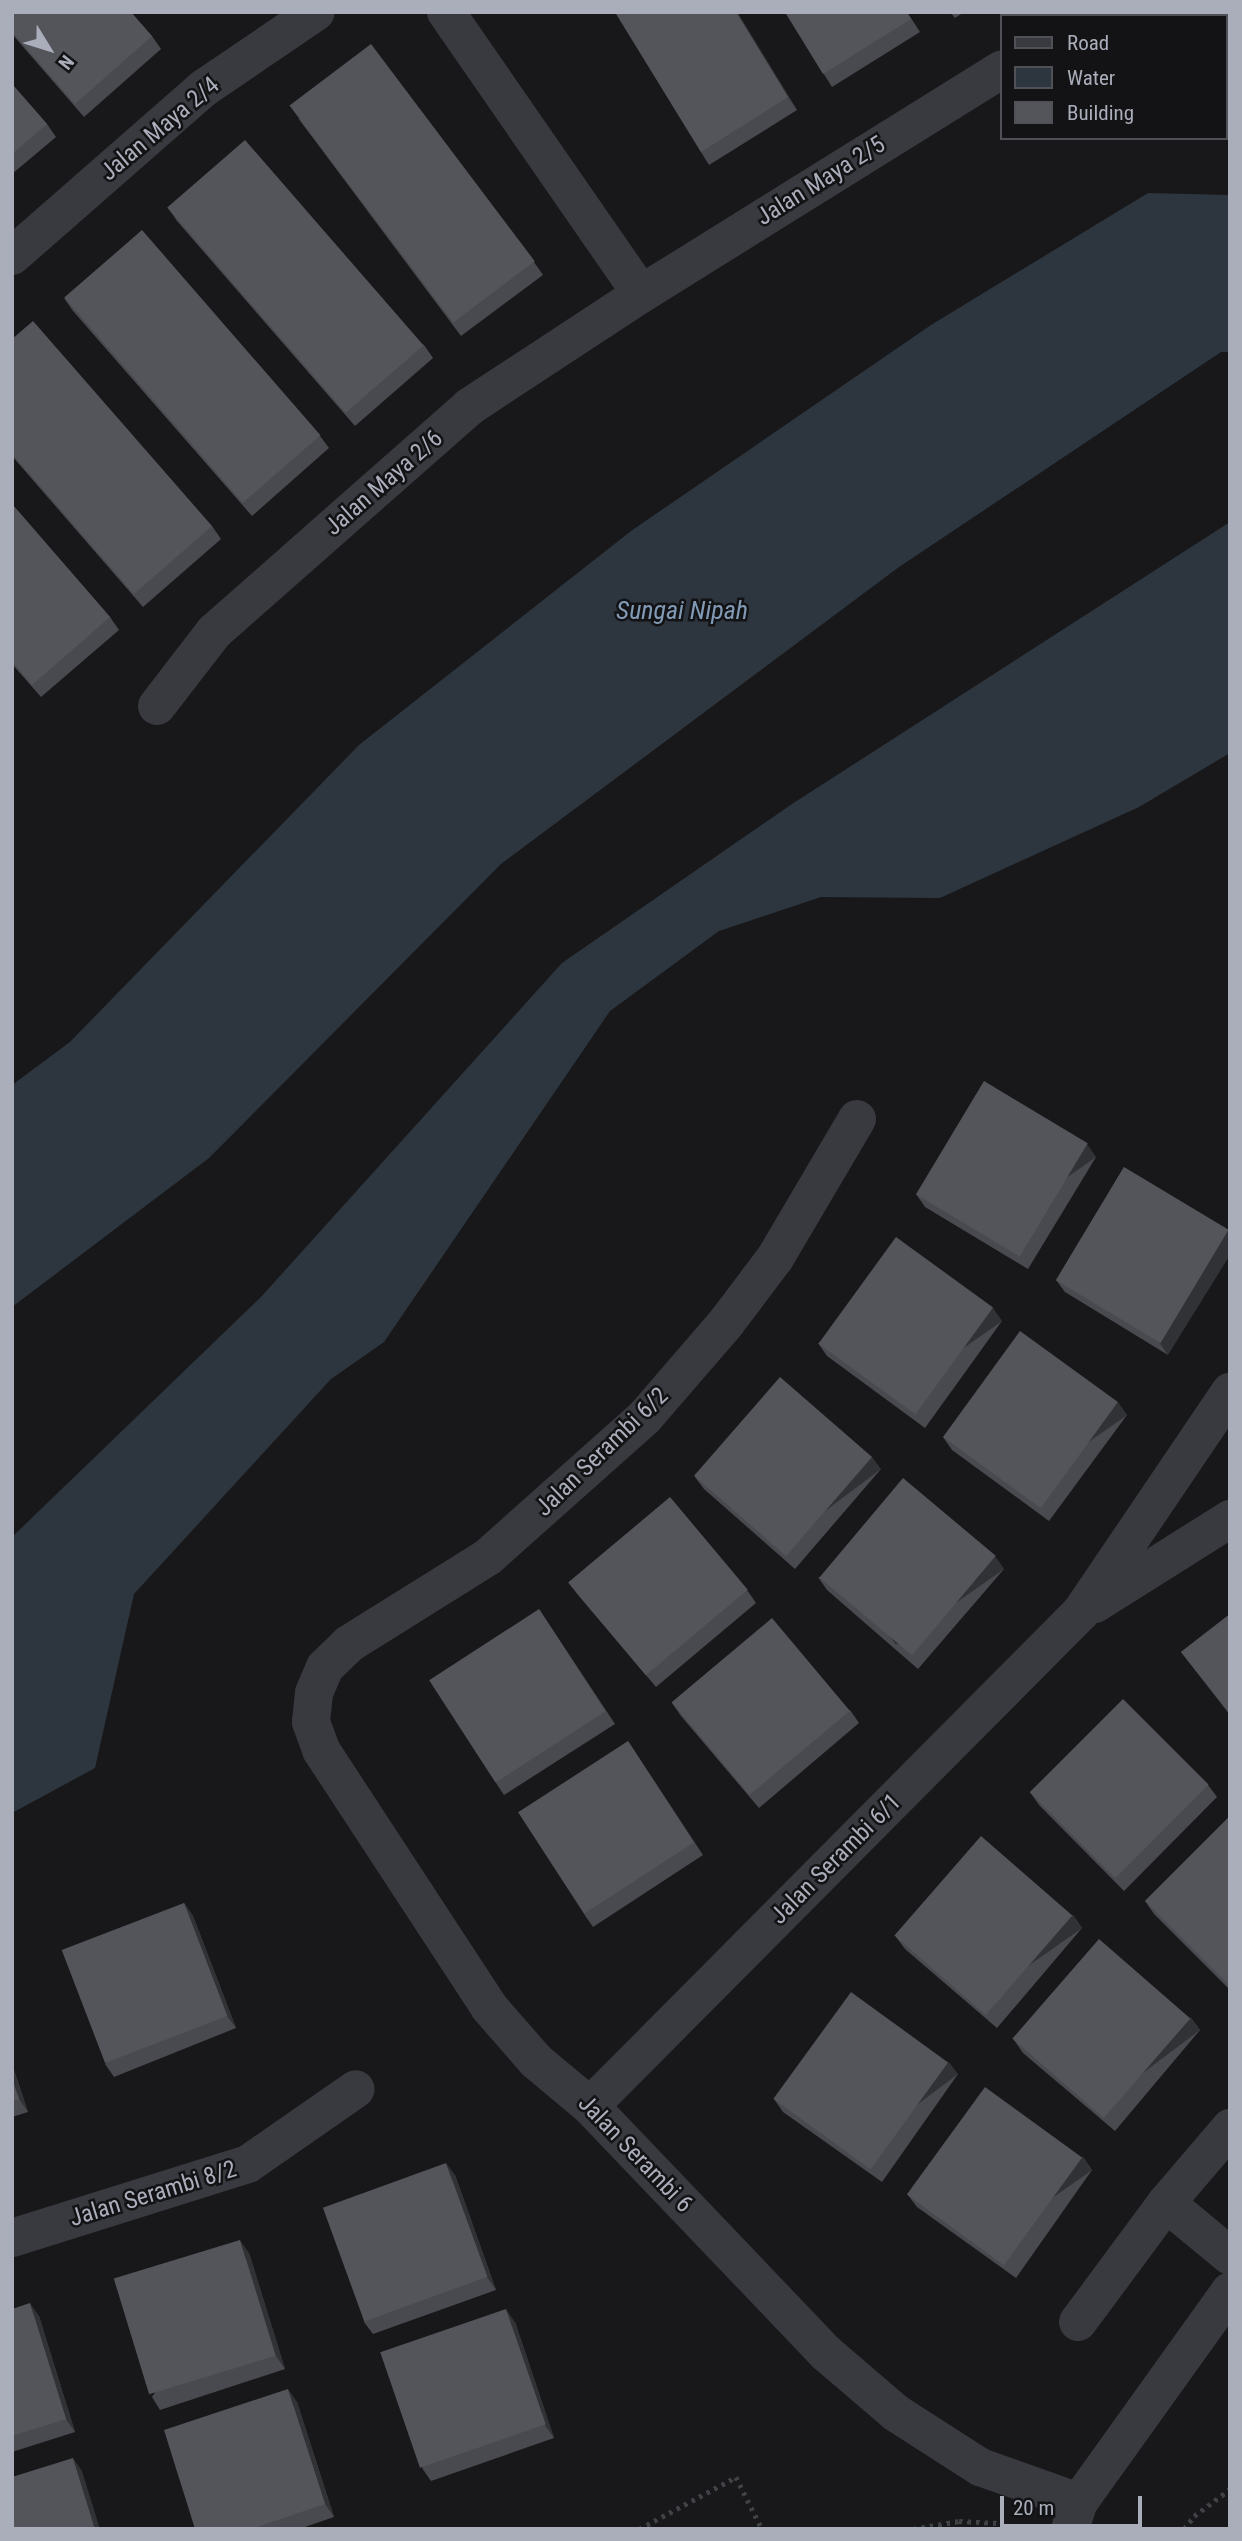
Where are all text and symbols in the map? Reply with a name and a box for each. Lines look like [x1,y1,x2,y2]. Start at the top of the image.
north arrow [14,14,84,84]
legend [1000,14,1228,140]
text: Road [1067,31,1109,55]
text: N [53,51,79,74]
text: Water [1067,66,1115,90]
street label: Jalan Maya 2/4 [95,71,225,187]
text: Building [1067,101,1134,125]
street label: Jalan Maya 2/5 [751,130,891,232]
street label: Jalan Maya 2/6 [319,424,449,542]
water label: Sungai Nipah [616,595,748,627]
street label: Jalan Serambi 6/2 [530,1382,674,1522]
street label: Jalan Serambi 6/1 [765,1788,907,1930]
street label: Jalan Serambi 6 [572,2089,698,2219]
street label: Jalan Serambi 8/2 [66,2155,240,2233]
scale bar [1004,2482,1146,2526]
text: 20 m [1013,2496,1054,2520]

